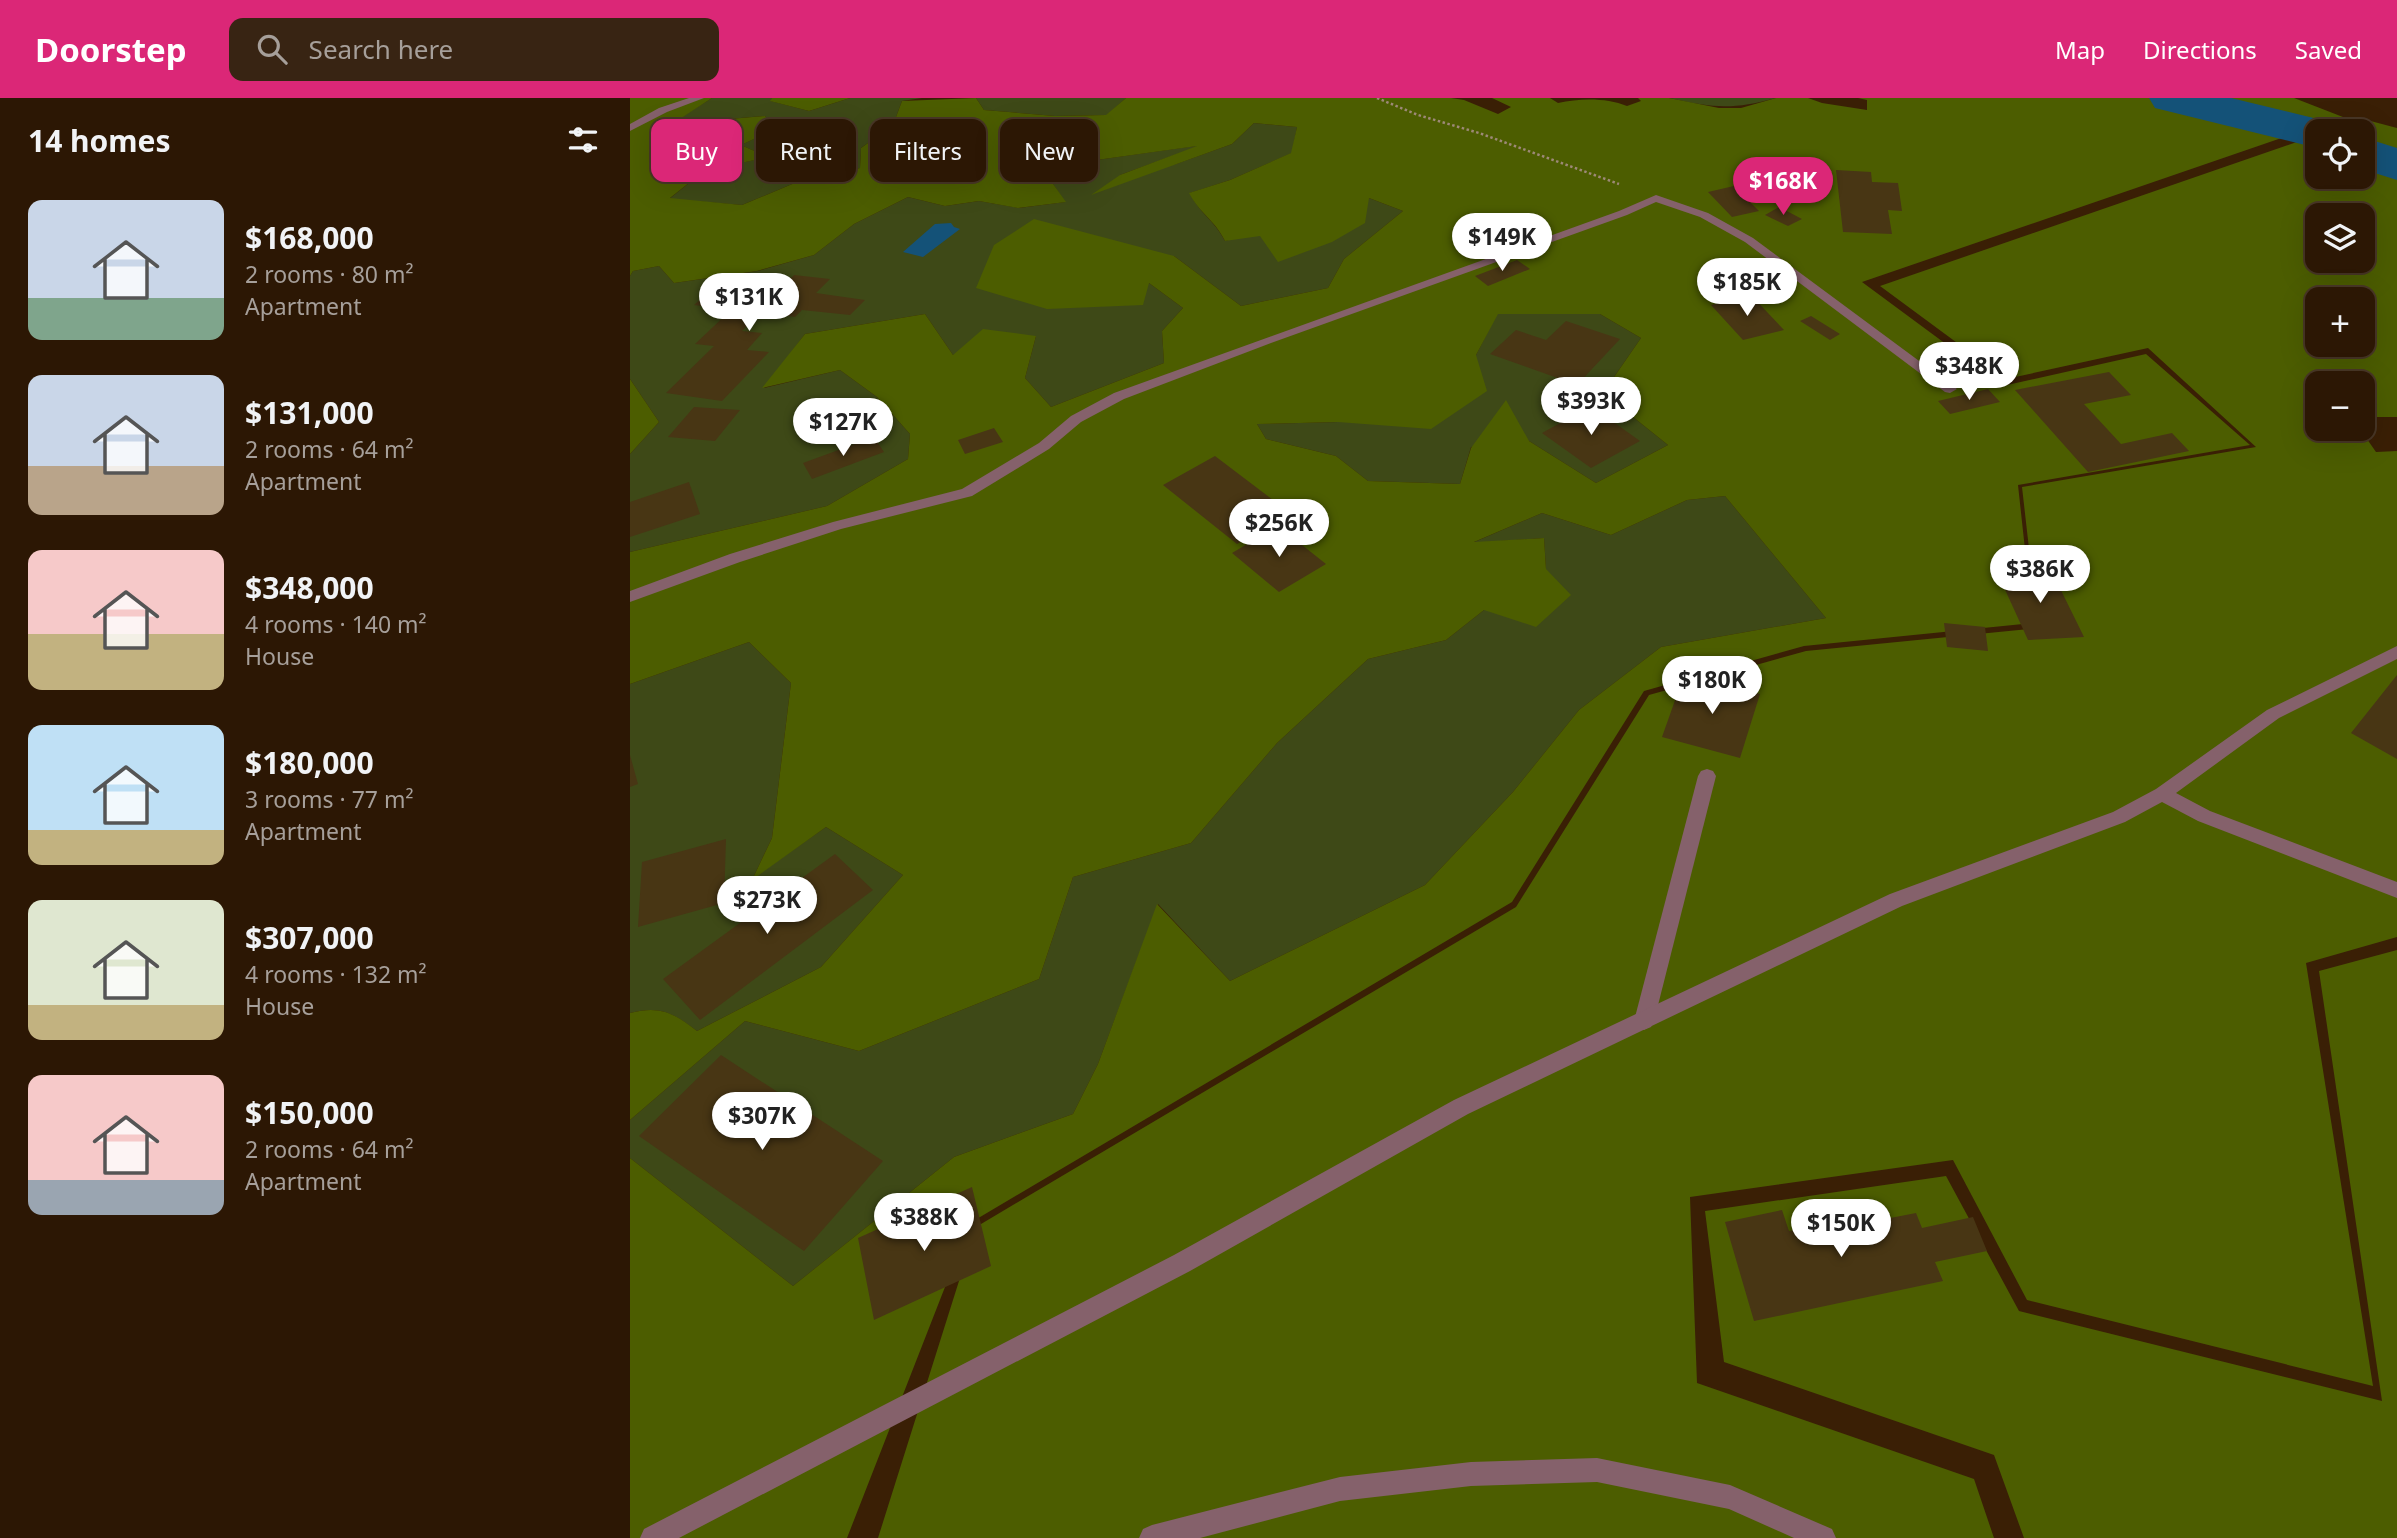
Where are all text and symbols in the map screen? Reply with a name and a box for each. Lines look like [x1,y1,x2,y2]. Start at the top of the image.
search box [229,18,719,81]
text: Doorstep [35,27,187,72]
icon: search [253,30,291,68]
text: Search here [309,31,453,67]
text: Map [2055,33,2105,66]
text: Directions [2143,33,2257,66]
text: Saved [2295,33,2362,66]
chip: Buy [651,119,742,182]
chip: Rent [756,119,856,182]
chip: Filters [870,119,986,182]
chip: New [1000,119,1098,182]
map controls [2305,119,2375,441]
button: locate [2305,119,2375,189]
text: 14 homes [28,120,171,161]
icon: filters [564,121,602,159]
pin: $168K [1734,158,1832,217]
text: $168K [1749,164,1817,196]
button: layers [2305,203,2375,273]
pin: $149K [1453,214,1551,273]
text: $168,000 [245,217,374,258]
text: $149K [1468,220,1536,252]
icon: home [84,228,168,312]
text: 2 rooms · 80 m² [245,258,414,290]
pin: $185K [1698,258,1796,318]
text: $185K [1713,265,1781,297]
pin: $131K [700,274,798,333]
text: $131K [715,280,783,312]
button: + [2305,287,2375,357]
text: Apartment [245,290,362,322]
pin: $348K [1920,342,2018,402]
text: $348K [1935,349,2003,381]
button: − [2305,371,2375,441]
pin: $393K [1542,378,1640,437]
text: $393K [1557,384,1625,416]
text: $131,000 [245,392,374,433]
pin: $127K [794,398,892,458]
icon: home [84,403,168,487]
text: $127K [809,405,877,437]
text: 2 rooms · 64 m² [245,433,414,465]
text: Apartment [245,465,362,497]
pin: $256K [1230,500,1328,559]
text: $256K [1245,506,1313,538]
pin: $386K [1991,546,2089,605]
text: $386K [2006,552,2074,584]
text: $348,000 [245,567,374,608]
icon: home [84,578,168,662]
text: 4 rooms · 140 m² [245,608,427,640]
text: House [245,640,314,672]
pin: $180K [1663,656,1761,716]
text: $180K [1678,663,1746,695]
text: $180,000 [245,742,374,783]
icon: home [84,753,168,837]
text: 3 rooms · 77 m² [245,783,414,815]
text: Apartment [245,815,362,847]
pin: $273K [718,876,816,936]
text: $273K [733,883,801,915]
text: $307,000 [245,917,374,958]
icon: home [84,928,168,1012]
text: 4 rooms · 132 m² [245,958,427,990]
text: House [245,990,314,1022]
text: $150,000 [245,1092,374,1133]
pin: $307K [713,1093,811,1152]
text: $307K [728,1099,796,1131]
icon: home [84,1103,168,1187]
text: 2 rooms · 64 m² [245,1133,414,1165]
text: Apartment [245,1165,362,1197]
pin: $388K [875,1194,973,1253]
text: $388K [890,1200,958,1232]
pin: $150K [1792,1200,1890,1259]
text: $150K [1807,1206,1875,1238]

